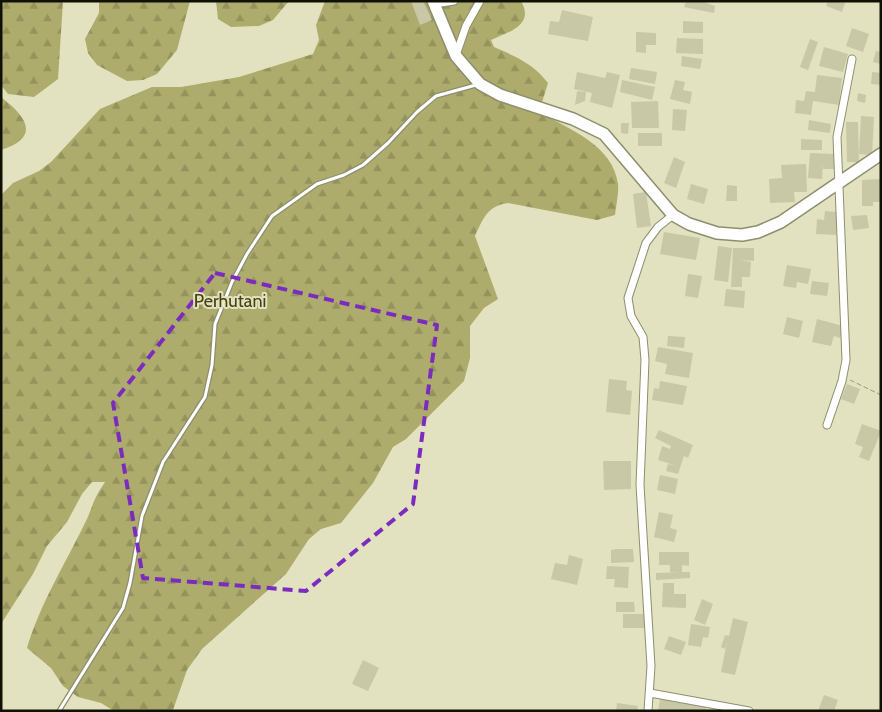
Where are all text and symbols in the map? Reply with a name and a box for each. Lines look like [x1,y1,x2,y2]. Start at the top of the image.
park label: Perhutani [194,290,266,312]

